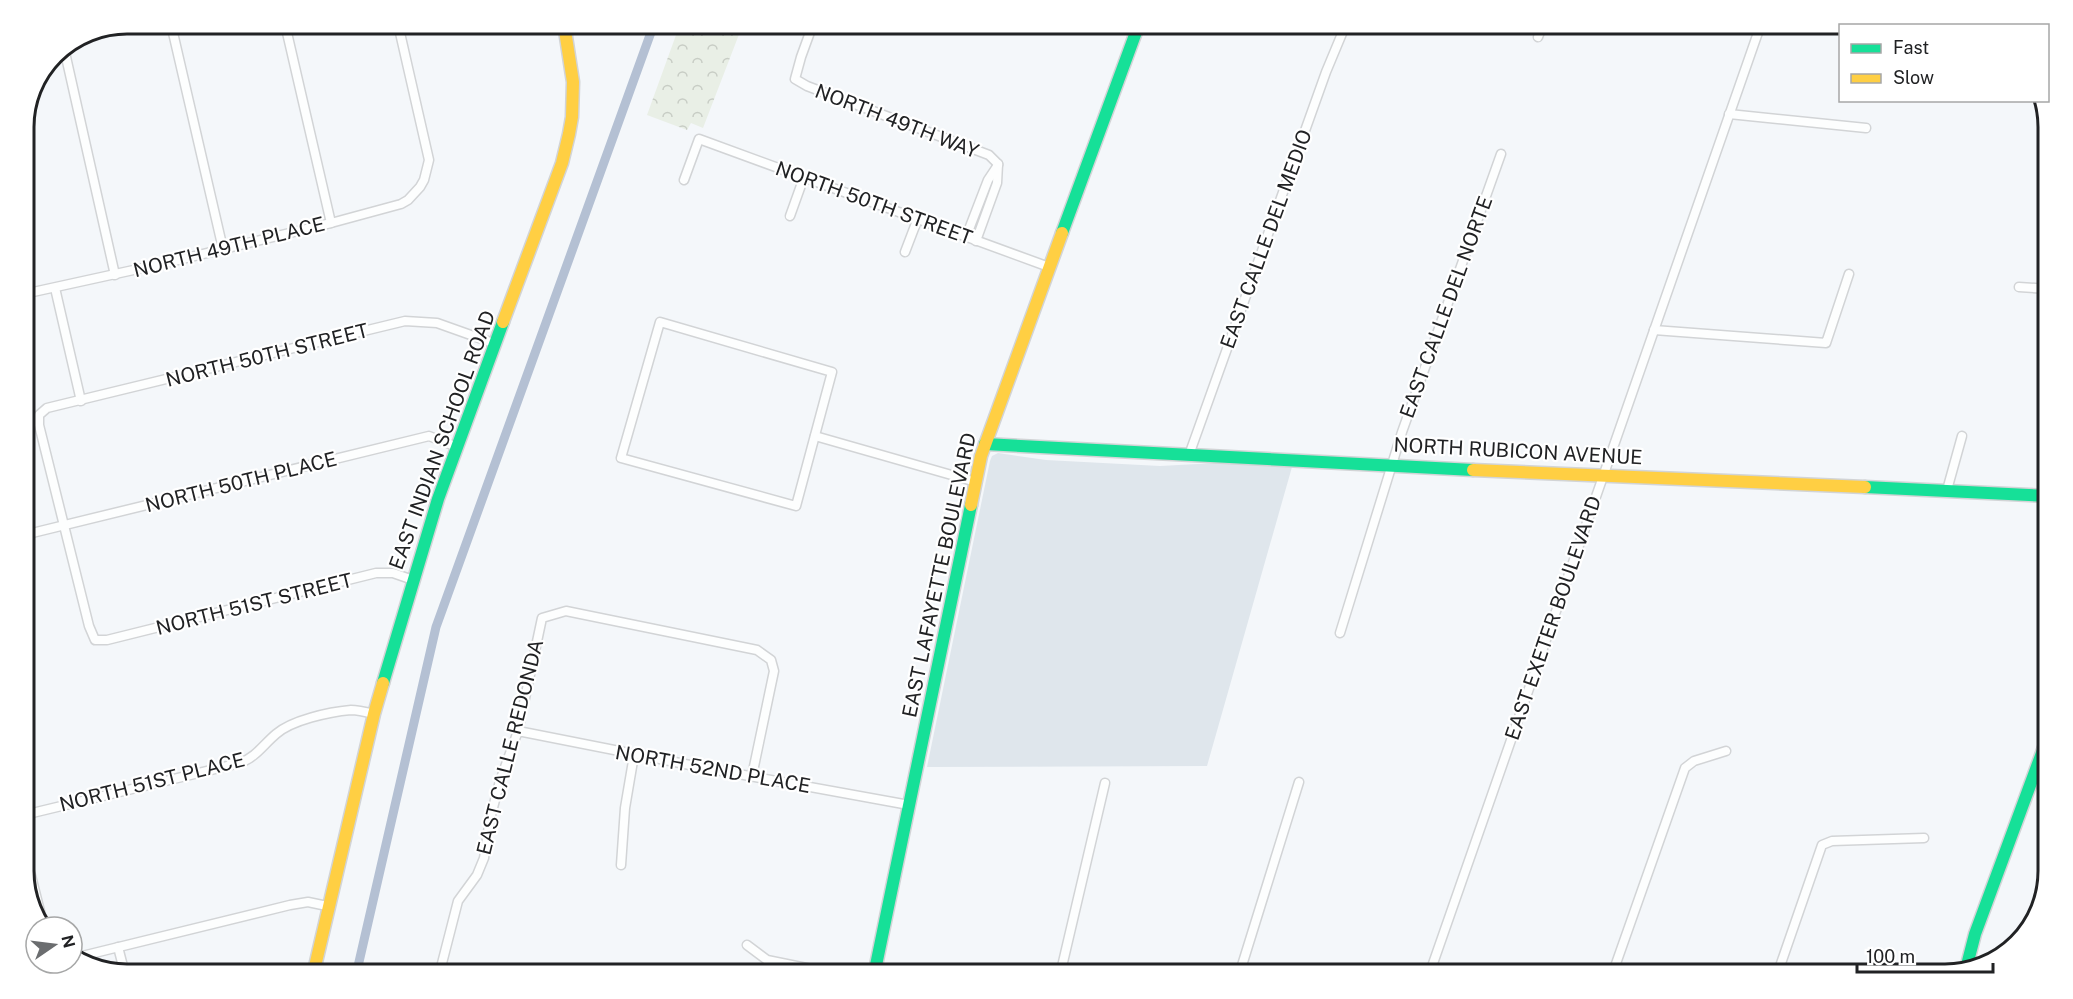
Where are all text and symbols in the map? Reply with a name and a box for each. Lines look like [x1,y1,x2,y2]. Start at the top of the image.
legend [1839,24,2049,102]
text: Fast [1893,37,1929,58]
text: Slow [1893,67,1934,88]
street label: NORTH 49TH WAY [812,79,982,163]
street label: EAST CALLE DEL MEDIO [1215,126,1317,352]
street label: NORTH 50TH STREET [772,156,976,250]
street label: EAST CALLE DEL NORTE [1395,193,1497,421]
street label: NORTH 49TH PLACE [131,212,327,282]
street label: EAST INDIAN SCHOOL ROAD [384,307,500,573]
street label: NORTH 50TH STREET [163,318,371,392]
street label: EAST LAFAYETTE BOULEVARD [897,431,981,719]
street label: NORTH RUBICON AVENUE [1393,432,1643,470]
street label: NORTH 50TH PLACE [143,447,339,517]
street label: EAST EXETER BOULEVARD [1500,493,1606,743]
street label: NORTH 51ST STREET [153,568,355,640]
street label: EAST CALLE REDONDA [472,637,548,857]
street label: NORTH 52ND PLACE [613,740,813,798]
street label: NORTH 51ST PLACE [57,747,247,817]
north arrow [24,915,84,975]
text: N [57,933,79,950]
scale bar [1857,936,1994,974]
text: 100 m [1866,946,1915,967]

